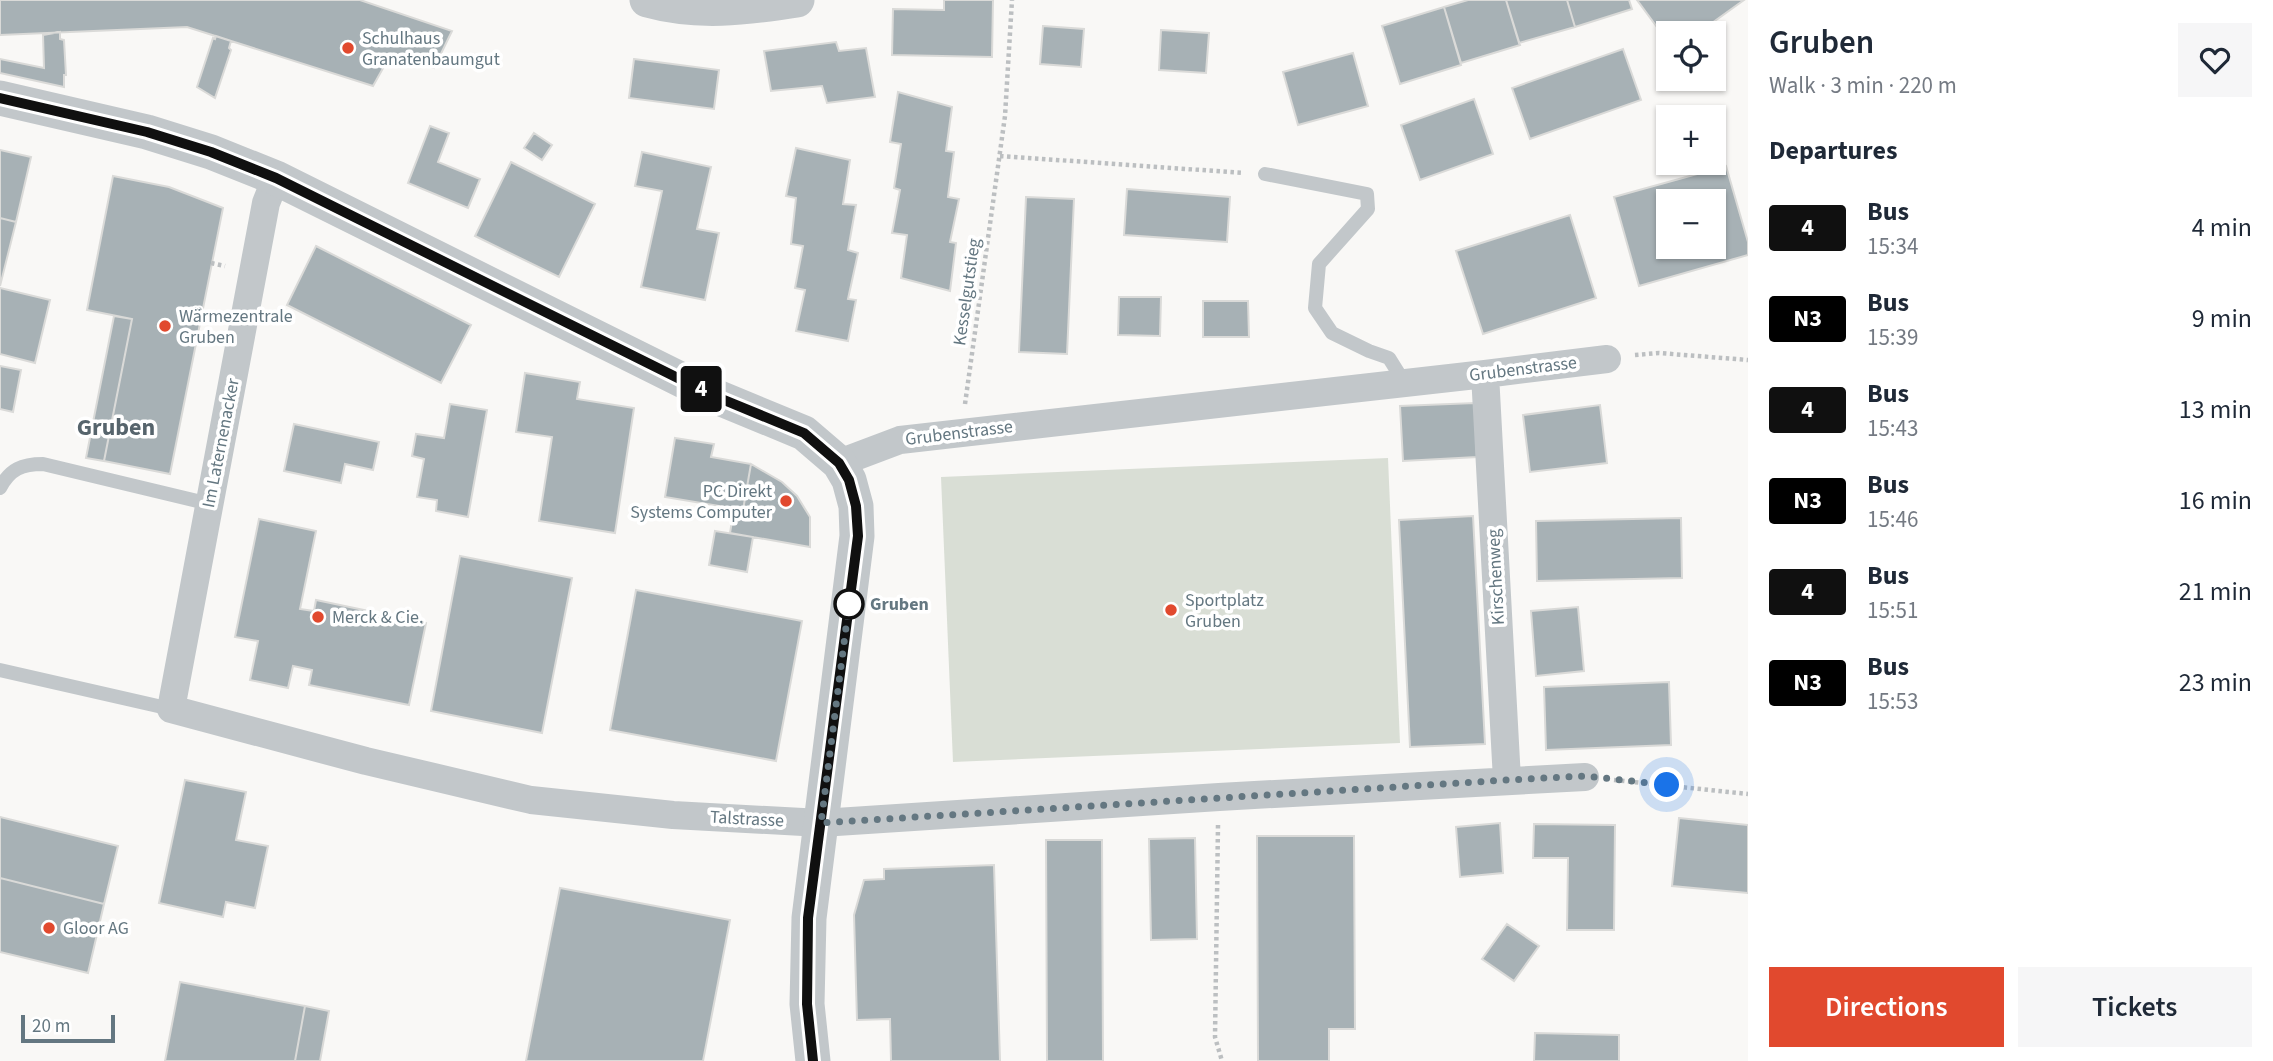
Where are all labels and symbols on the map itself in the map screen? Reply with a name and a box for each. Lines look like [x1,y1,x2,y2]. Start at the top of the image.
place label: Schulhaus Granatenbaumgut [362,26,500,72]
marker: Schulhaus Granatenbaumgut [340,40,356,56]
street label: Kesselgutstieg [947,237,987,347]
place label: Wärmezentrale Gruben [179,304,293,350]
marker: Wärmezentrale Gruben [157,318,173,334]
street label: Grubenstrasse [1468,350,1578,388]
line badge: 4 [678,366,724,412]
street label: Im Laternenacker [196,375,246,510]
district label: Gruben [77,410,155,445]
street label: Grubenstrasse [904,414,1014,452]
place label: PC Direkt Systems Computer [630,479,773,525]
marker: PC Direkt Systems Computer [778,493,794,509]
street label: Kirschenweg [1481,528,1511,626]
place label: Sportplatz Gruben [1185,588,1264,634]
marker: Gruben [834,589,864,619]
place label: Gruben [870,592,929,617]
marker: Sportplatz Gruben [1163,602,1179,618]
place label: Merck & Cie. [332,605,423,630]
marker: Merck & Cie. [310,609,326,625]
your location [1649,767,1684,802]
street label: Talstrasse [709,805,785,833]
place label: Gloor AG [63,916,129,941]
marker: Gloor AG [41,920,57,936]
scale bar [21,1012,116,1044]

